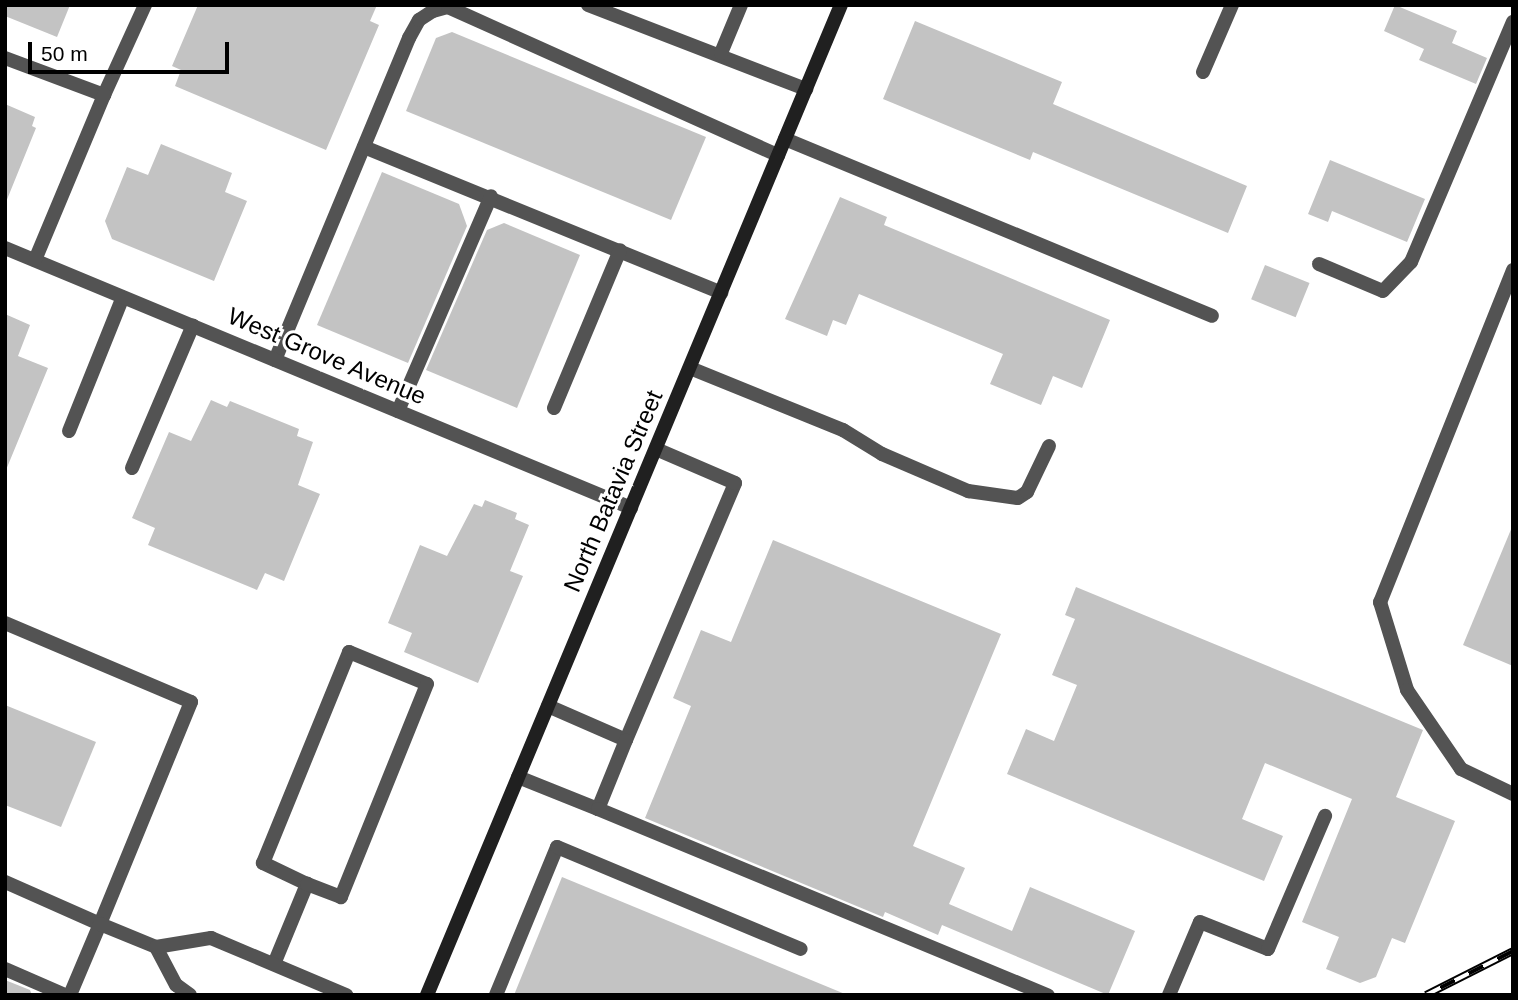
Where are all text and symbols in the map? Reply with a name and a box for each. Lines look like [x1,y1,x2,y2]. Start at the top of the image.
scale bar [32,28,233,72]
text: 50 m [41,42,88,65]
street label: West Grove Avenue [223,301,431,411]
street label: North Batavia Street [558,386,668,596]

